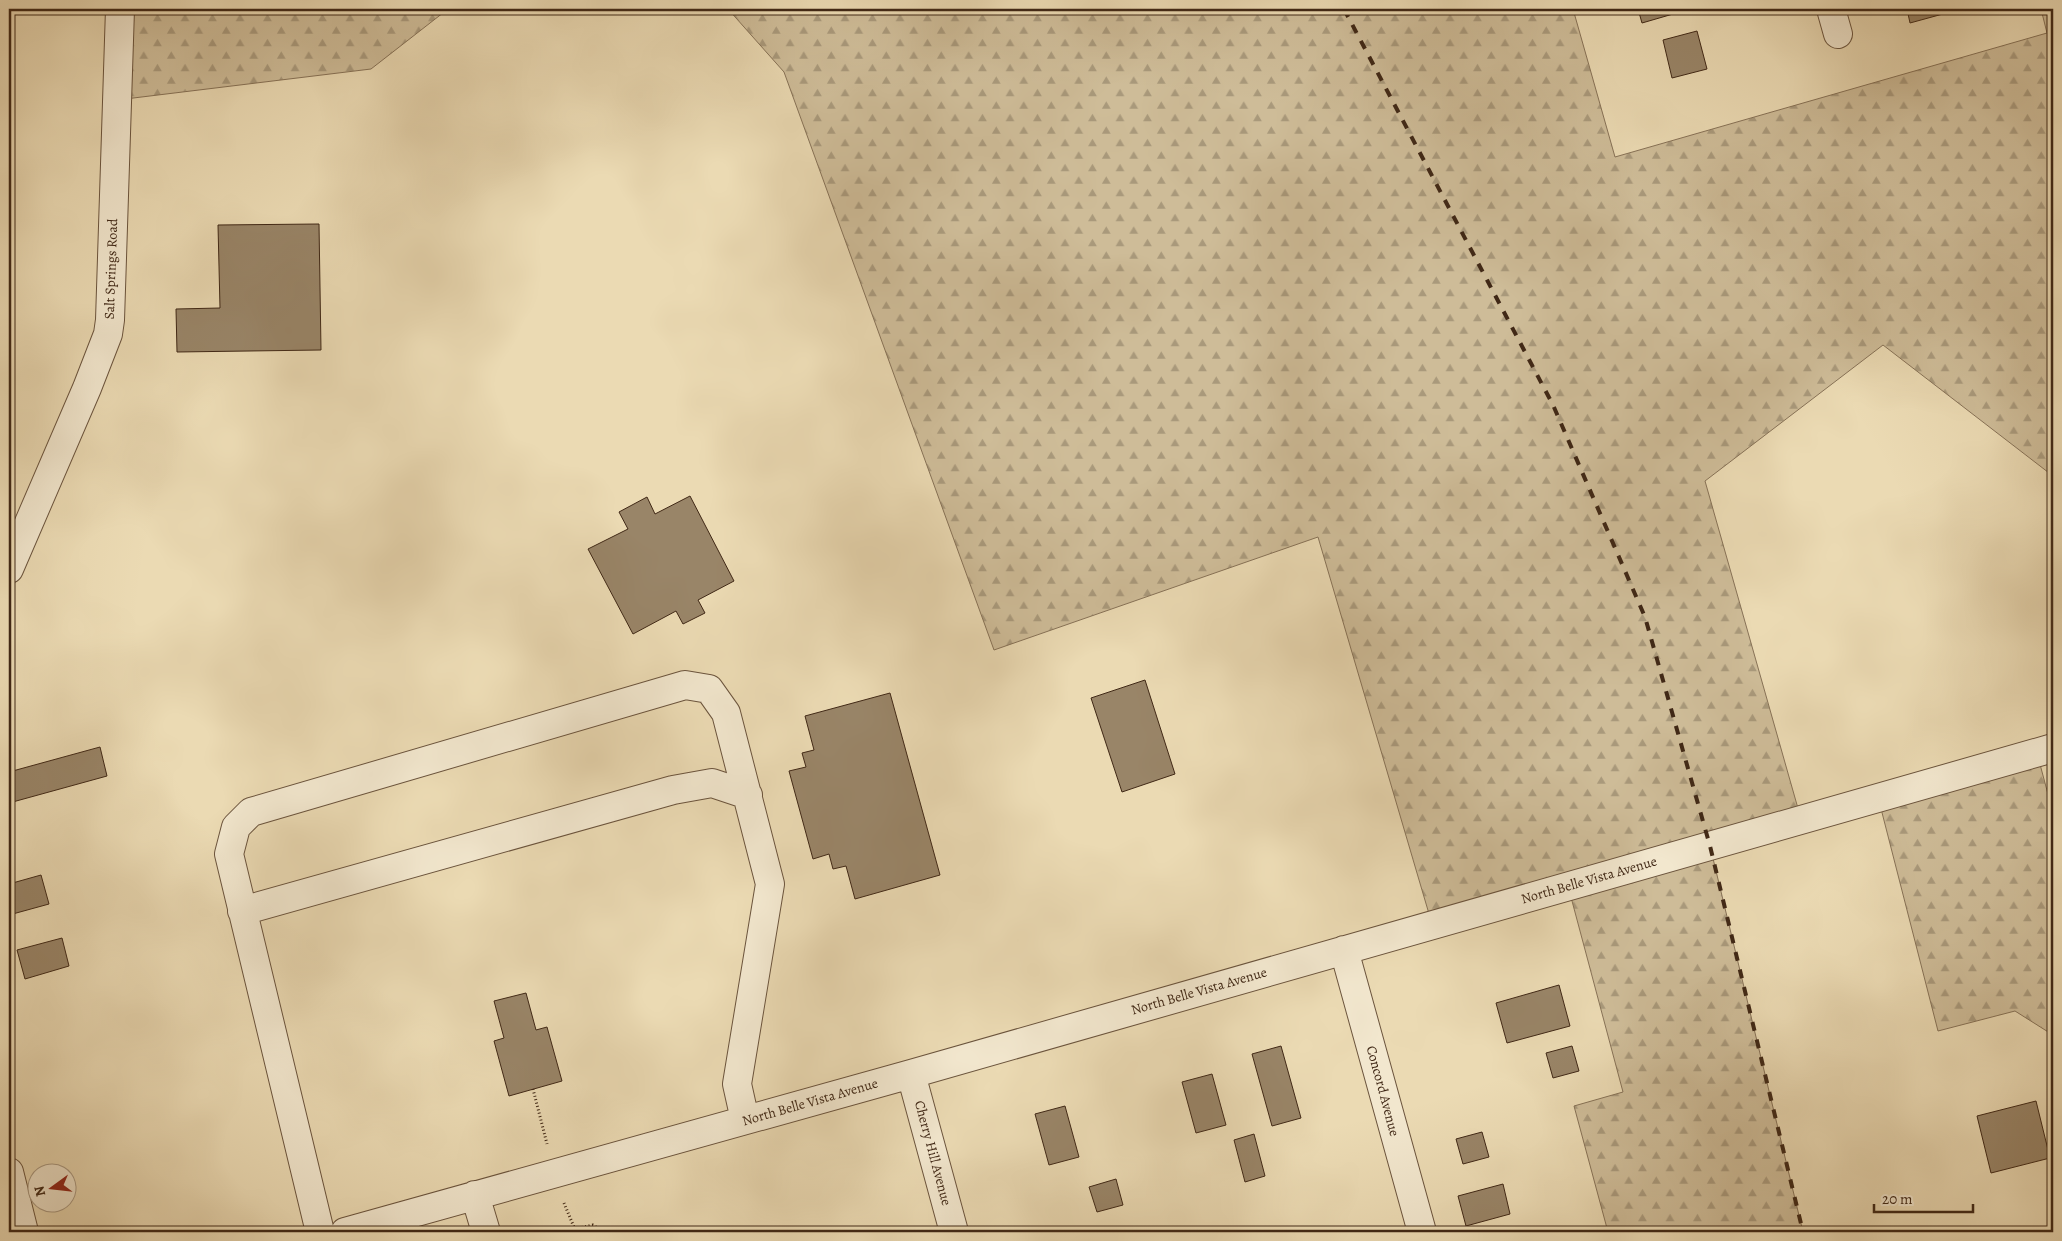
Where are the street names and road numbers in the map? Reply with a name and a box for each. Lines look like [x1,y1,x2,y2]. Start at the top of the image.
street label: Salt Springs Road [100,218,122,320]
street label: North Belle Vista Avenue [1519,852,1659,908]
street label: North Belle Vista Avenue [1129,963,1269,1019]
street label: Concord Avenue [1362,1044,1404,1138]
street label: North Belle Vista Avenue [740,1074,880,1130]
street label: Cherry Hill Avenue [910,1098,956,1208]

